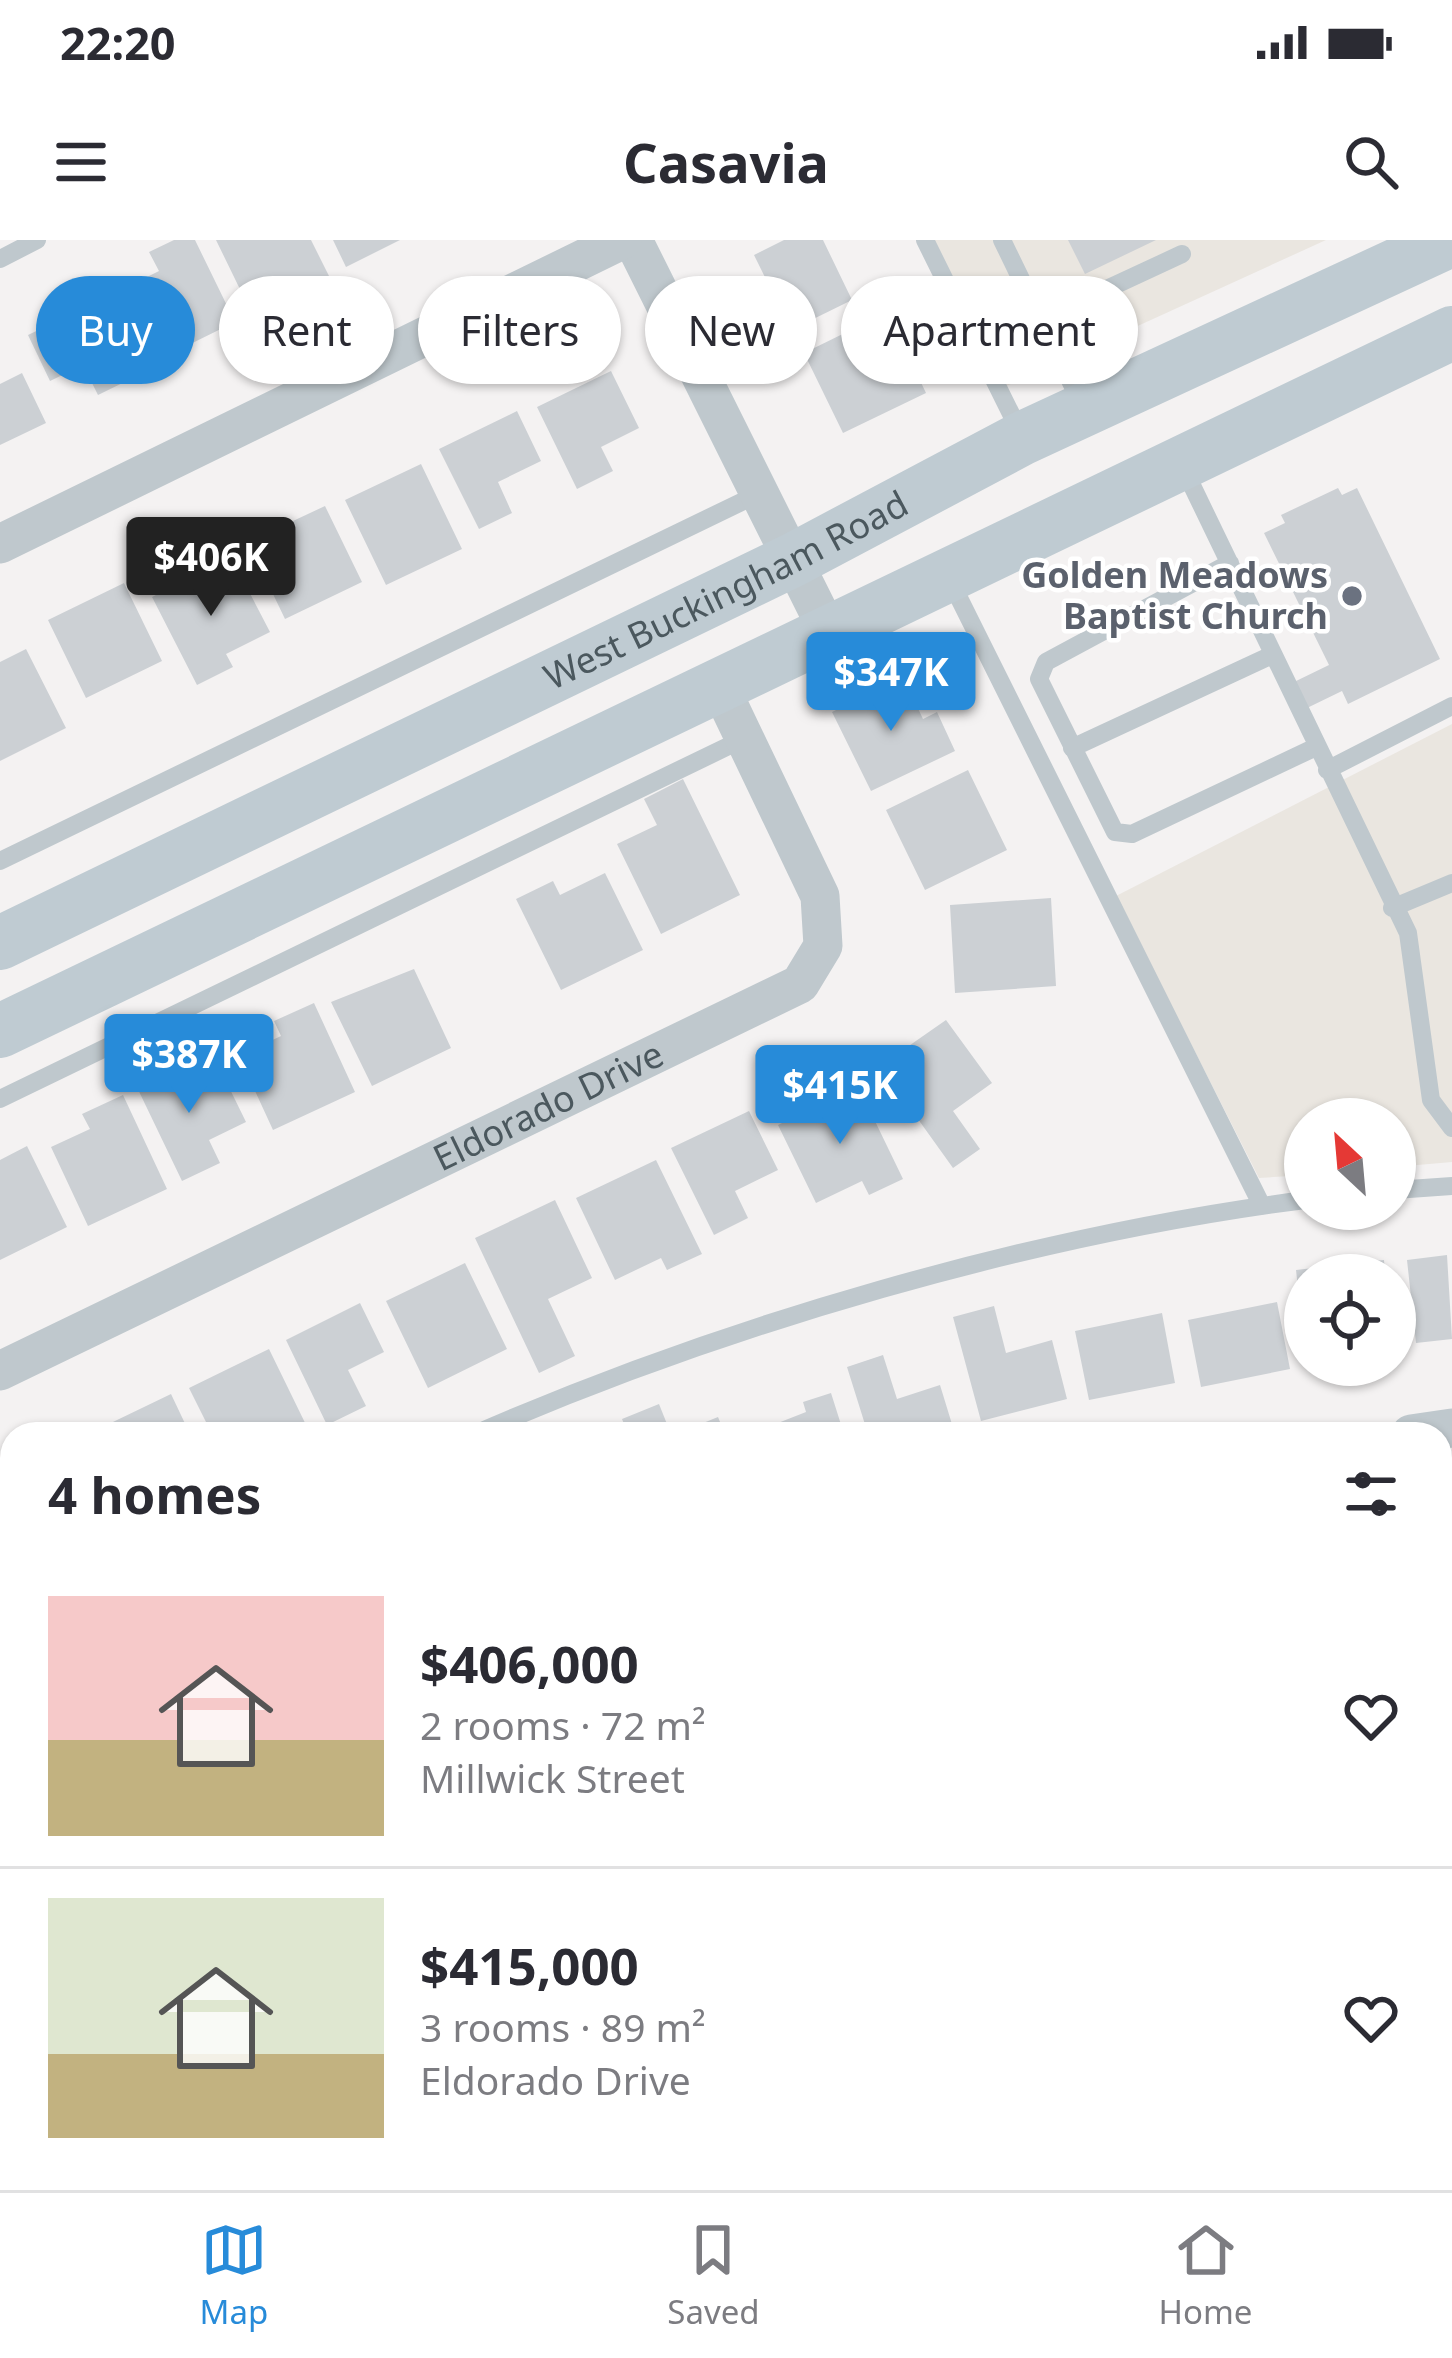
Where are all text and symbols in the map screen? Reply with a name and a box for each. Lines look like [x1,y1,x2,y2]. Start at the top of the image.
text: 22:20 [60,12,176,73]
text: Casavia [623,125,829,199]
icon: menu [48,129,114,195]
icon: search [1338,129,1404,195]
chip: Buy [36,276,195,384]
chip: Rent [219,276,394,384]
chip: Filters [418,276,621,384]
chip: New [645,276,817,384]
chip: Apartment [841,276,1138,384]
street label: West Buckingham Road [535,479,916,701]
pin: $406K [127,517,295,619]
text: $406K [153,529,269,582]
place label: Golden Meadows Baptist Church [1021,550,1328,640]
marker: Golden Meadows Baptist Church [1339,583,1365,609]
pin: $347K [807,632,975,734]
text: $347K [833,644,949,697]
pin: $387K [105,1014,273,1116]
text: $387K [131,1026,247,1079]
street label: Eldorado Drive [425,1029,671,1182]
pin: $415K [756,1045,924,1147]
text: $415K [782,1057,898,1110]
north arrow [1284,1098,1416,1230]
map controls [1284,1098,1416,1386]
button: locate [1284,1254,1416,1386]
text: 4 homes [48,1459,261,1529]
icon: filters [1338,1461,1404,1527]
text: $406,000 [420,1628,639,1698]
icon: home [144,1644,288,1788]
icon: heart [1338,1683,1404,1749]
text: 2 rooms · 72 m² [420,1698,706,1751]
text: Millwick Street [420,1751,685,1804]
text: $415,000 [420,1930,639,2000]
icon: home [144,1946,288,2090]
icon: heart [1338,1985,1404,2051]
text: 3 rooms · 89 m² [420,2000,706,2053]
text: Eldorado Drive [420,2053,691,2106]
tab: Map [200,2217,268,2334]
tab: Saved [667,2217,760,2334]
tab: Home [1159,2217,1252,2334]

